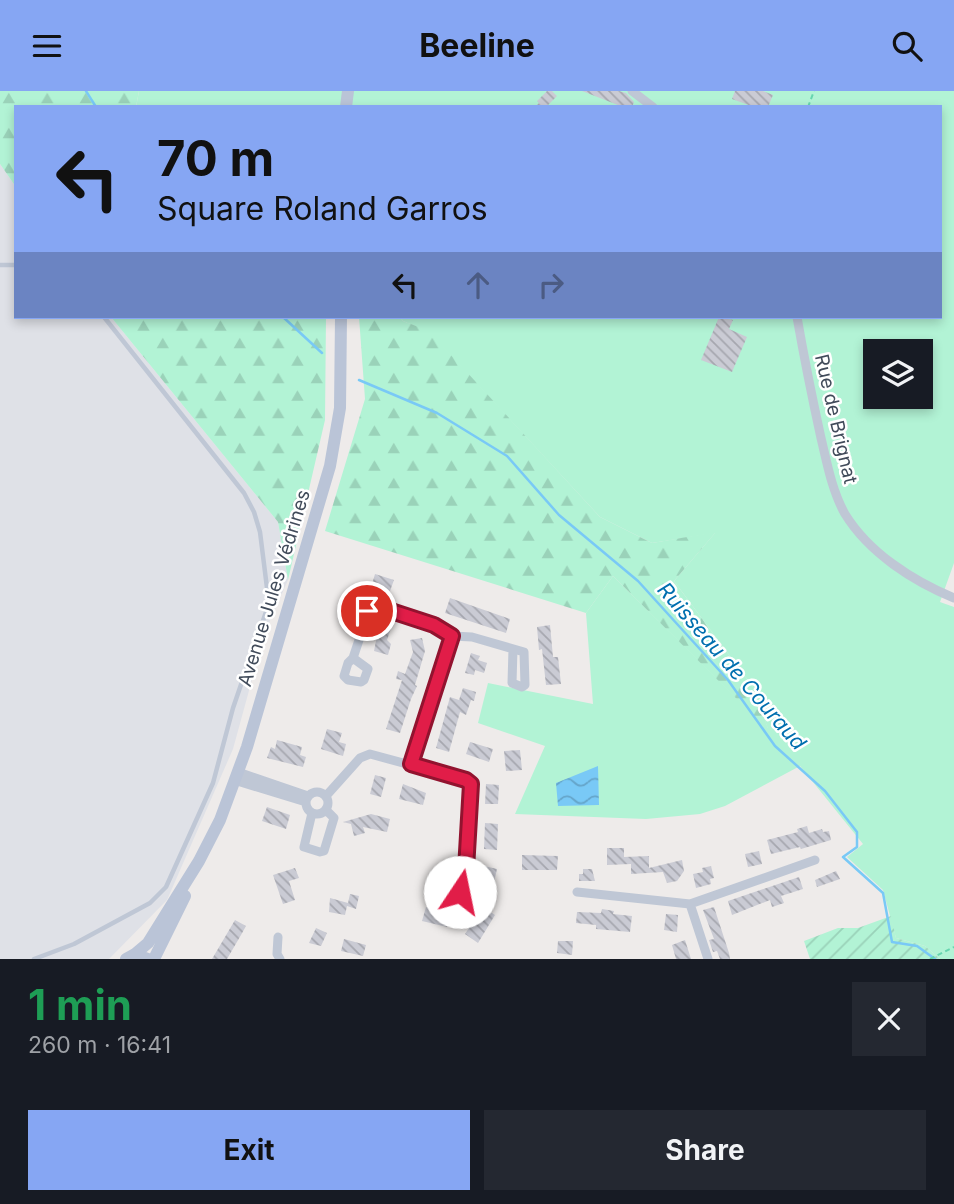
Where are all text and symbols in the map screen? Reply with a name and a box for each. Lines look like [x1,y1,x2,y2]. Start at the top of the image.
text: Beeline [419,26,535,65]
icon: menu [28,27,66,65]
icon: search [888,27,926,65]
text: 70 m [157,129,274,188]
icon: left [42,133,133,224]
text: Square Roland Garros [157,189,488,228]
icon: left [386,266,424,304]
icon: ahead [459,266,497,304]
icon: right [532,266,570,304]
map controls [863,339,933,409]
button: layers [863,339,933,409]
street label: Rue de Brignat [810,352,862,486]
street label: Avenue Jules Védrines [233,487,315,689]
water label: Ruisseau de Couraud [653,577,812,755]
pin [337,581,397,641]
icon: arrive [348,592,386,630]
position arrow [423,855,497,929]
text: 1 min [28,979,132,1030]
button: close [852,982,926,1056]
text: 260 m · 16:41 [28,1031,171,1059]
button: Exit [28,1110,470,1190]
button: Share [484,1110,926,1190]

